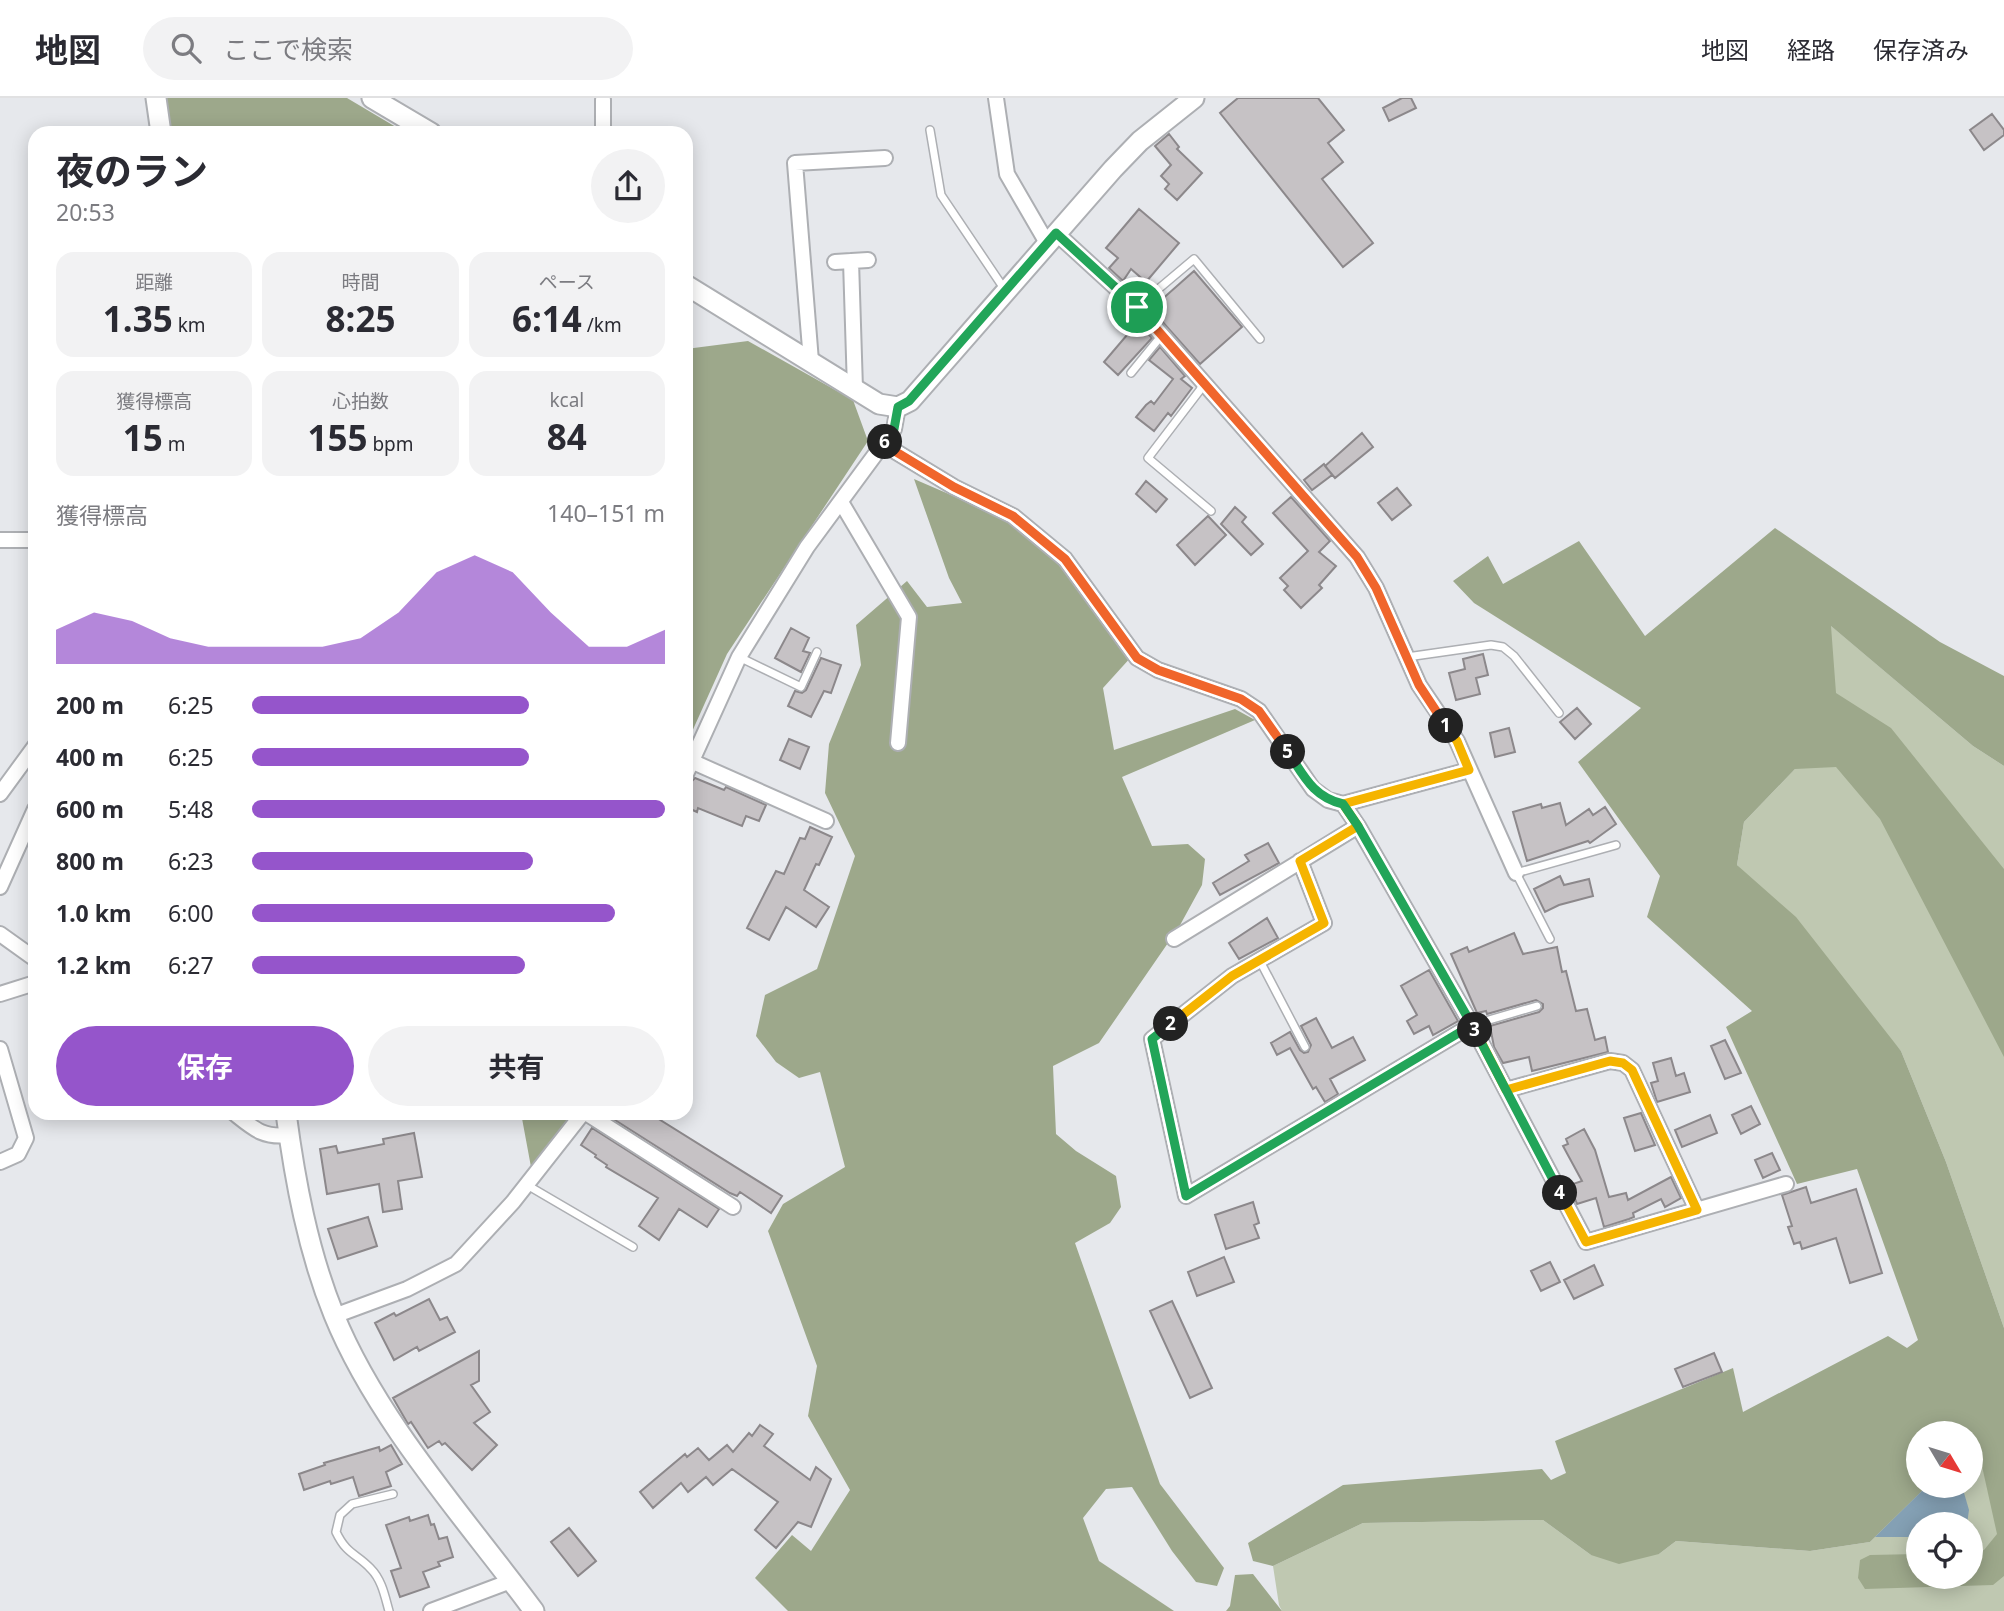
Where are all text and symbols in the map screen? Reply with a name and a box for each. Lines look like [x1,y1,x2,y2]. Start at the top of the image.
search box [143,17,633,80]
text: 地図 [35,27,101,72]
icon: search [167,29,205,67]
text: ここで検索 [223,31,353,67]
text: 地図 [1701,33,1749,66]
text: 経路 [1787,33,1835,66]
text: 保存済み [1873,33,1969,66]
text: 夜のラン [56,144,208,196]
button: share [591,149,665,223]
text: 20:53 [56,196,115,228]
text: 距離 [135,269,173,295]
text: 時間 [341,269,380,295]
text: ペース [539,269,595,295]
pin [1107,277,1167,337]
icon: arrive [1118,288,1156,326]
text: 1.35 [103,295,173,342]
text: 8:25 [326,295,395,342]
text: 6:14 [512,295,582,342]
text: km [173,312,206,338]
text: /km [582,312,622,338]
text: kcal [549,387,584,413]
text: 獲得標高 [116,388,192,414]
text: 心拍数 [332,388,389,414]
text: 84 [547,413,587,460]
text: 15 [123,414,163,461]
text: 155 [307,414,367,461]
pin: 6 [868,424,903,460]
text: 6 [879,428,890,454]
text: m [163,431,186,457]
text: bpm [367,431,414,457]
text: 140–151 m [547,497,665,529]
text: 獲得標高 [56,499,148,531]
text: 200 m [56,689,124,721]
text: 6:25 [168,689,214,721]
pin: 1 [1428,708,1464,744]
text: 1 [1440,712,1451,738]
pin: 5 [1270,734,1306,770]
text: 5 [1282,738,1293,764]
text: 400 m [56,741,124,773]
text: 6:25 [168,741,214,773]
text: 600 m [56,793,124,825]
text: 5:48 [168,793,214,825]
text: 800 m [56,845,124,877]
text: 6:23 [168,845,214,877]
text: 1.0 km [56,897,131,929]
text: 6:00 [168,897,214,929]
text: 1.2 km [56,949,131,981]
text: 6:27 [168,949,214,981]
pin: 2 [1154,1006,1188,1042]
text: 2 [1165,1010,1176,1036]
pin: 3 [1458,1012,1492,1048]
text: 3 [1469,1016,1480,1042]
button: 保存 [56,1026,354,1106]
button: 共有 [368,1026,665,1106]
pin: 4 [1542,1176,1578,1210]
text: 4 [1554,1179,1565,1205]
north arrow [1906,1421,1983,1498]
map controls [1906,1421,1983,1589]
button: locate [1906,1512,1983,1589]

